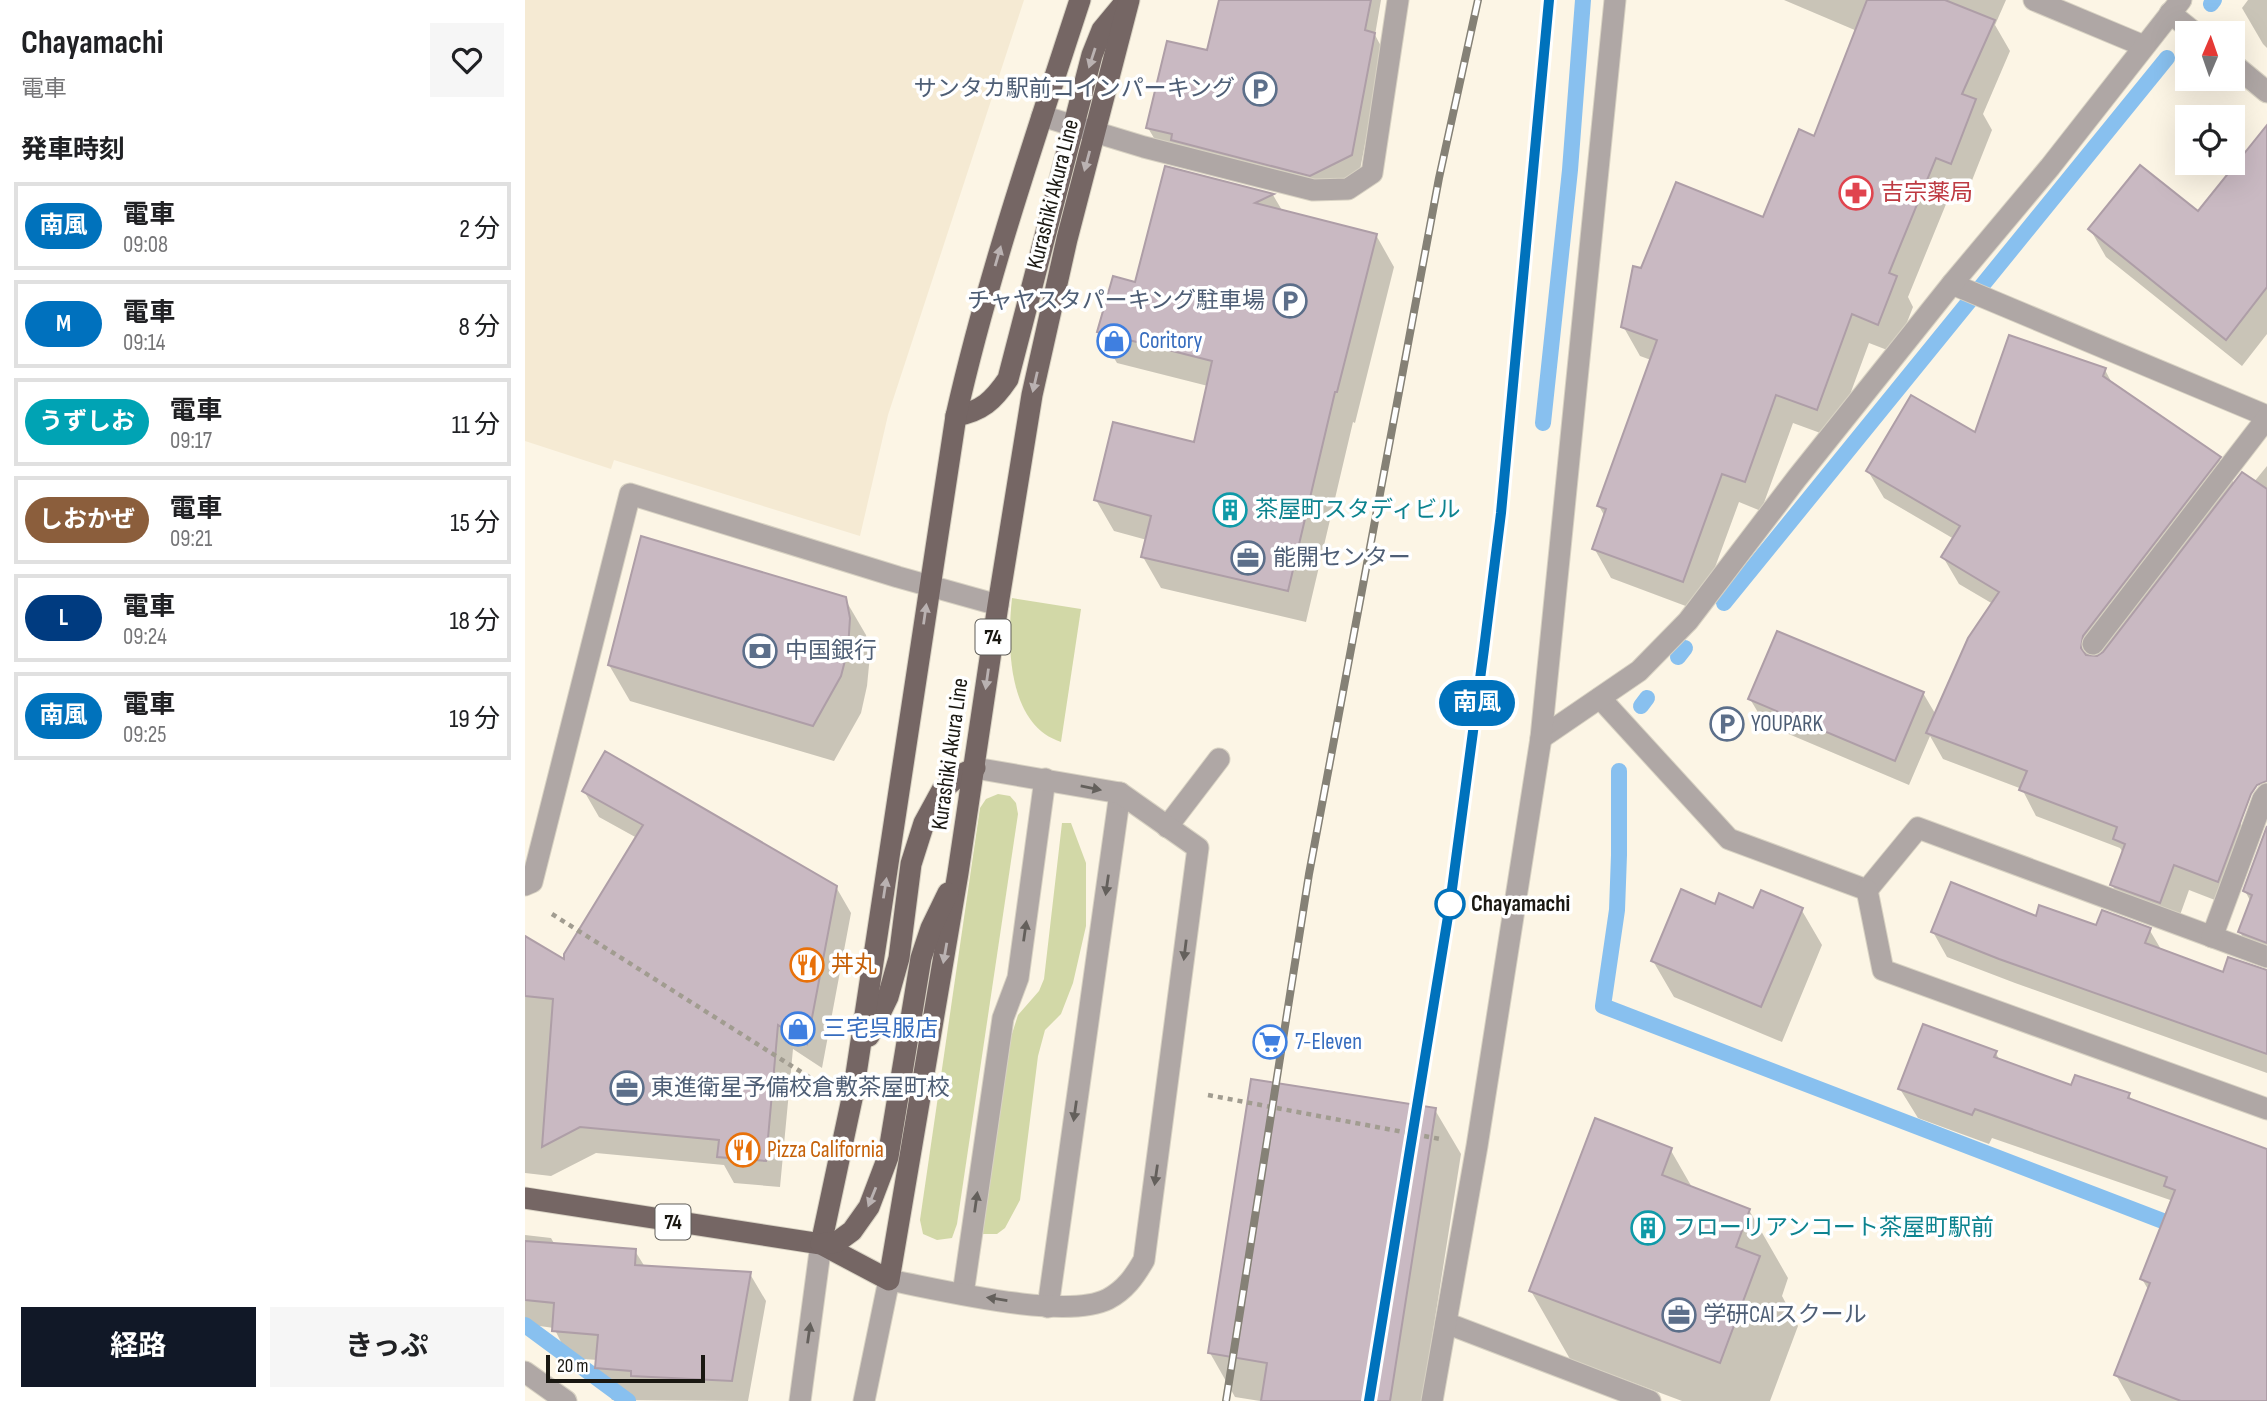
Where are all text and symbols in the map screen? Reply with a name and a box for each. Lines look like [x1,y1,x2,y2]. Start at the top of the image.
north arrow [2175,21,2245,91]
map controls [2175,21,2245,175]
text: Chayamachi [21,23,163,63]
button: heart [430,23,504,97]
one-way arrow [1086,47,1097,68]
parking icon: サンタカ駅前コインパーキング [1241,70,1279,108]
text: 電車 [21,75,67,103]
place label: サンタカ駅前コインパーキング [914,75,1235,103]
button: locate [2175,105,2245,175]
street label: Kurashiki Akura Line [1021,116,1085,272]
text: 発車時刻 [21,135,125,166]
one-way arrow [1082,151,1092,172]
pharmacy icon: 吉宗薬局 [1837,174,1875,212]
place label: 吉宗薬局 [1881,179,1973,207]
text: 電車 [123,200,175,231]
text: 南風 [40,211,88,240]
text: 2 分 [459,214,500,245]
text: 09:08 [123,231,168,259]
one-way arrow [993,244,1004,266]
parking icon: チャヤスタパーキング駐車場 [1271,282,1309,320]
place label: チャヤスタパーキング駐車場 [967,287,1265,315]
text: 電車 [123,298,175,329]
text: M [56,309,71,338]
text: 8 分 [458,312,500,343]
shop icon: Coritory [1095,322,1133,360]
place label: Coritory [1139,327,1203,355]
text: 09:14 [123,329,165,357]
one-way arrow [1029,371,1040,393]
text: 電車 [170,396,222,427]
text: うずしお [39,407,135,436]
text: 11 分 [452,410,500,441]
text: 09:17 [170,427,212,455]
building icon: 茶屋町スタディビル [1211,491,1249,529]
text: 電車 [170,494,222,525]
place label: 茶屋町スタディビル [1255,496,1460,524]
text: しおかぜ [39,505,135,534]
text: 15 分 [450,508,500,539]
text: 09:21 [170,525,212,553]
office icon: 能開センター [1229,539,1267,577]
place label: 能開センター [1273,544,1411,572]
text: 電車 [123,592,175,623]
text: L [59,603,68,632]
one-way arrow [920,603,931,625]
text: 18 分 [449,606,500,637]
road number: 74 [975,620,1011,654]
text: 09:24 [123,623,167,651]
bank icon: 中国銀行 [741,632,779,670]
place label: 中国銀行 [785,637,877,665]
one-way arrow [982,669,993,691]
street label: Kurashiki Akura Line [925,676,975,832]
line badge: 南風 [1445,680,1509,726]
text: 南風 [1453,688,1501,717]
text: 電車 [123,690,175,721]
text: 南風 [40,701,88,730]
text: 19 分 [449,704,500,735]
parking icon: YOUPARK [1708,705,1746,743]
place label: YOUPARK [1751,710,1824,738]
text: 09:25 [123,721,167,749]
one-way arrow [1080,783,1102,794]
one-way arrow [1101,874,1112,896]
one-way arrow [880,876,891,898]
marker: Chayamachi [1435,889,1465,919]
place label: Chayamachi [1471,890,1570,918]
one-way arrow [1019,920,1030,942]
one-way arrow [1180,939,1191,961]
one-way arrow [939,942,950,964]
restaurant icon: 丼丸 [788,946,826,984]
place label: 丼丸 [831,951,877,979]
shop icon: 三宅呉服店 [779,1010,817,1048]
place label: 三宅呉服店 [823,1015,938,1043]
supermarket icon: 7-Eleven [1251,1023,1289,1061]
place label: 7-Eleven [1295,1028,1362,1056]
office icon: 東進衛星予備校倉敷茶屋町校 [608,1069,646,1107]
place label: 東進衛星予備校倉敷茶屋町校 [651,1074,950,1102]
one-way arrow [1070,1100,1081,1122]
restaurant icon: Pizza California [724,1131,762,1169]
place label: Pizza California [767,1136,884,1164]
one-way arrow [1151,1164,1162,1186]
one-way arrow [867,1187,878,1208]
one-way arrow [971,1191,982,1213]
road number: 74 [655,1204,691,1240]
building icon: フローリアンコート茶屋町駅前 [1629,1209,1667,1247]
place label: フローリアンコート茶屋町駅前 [1673,1214,1994,1242]
one-way arrow [986,1294,1008,1305]
office icon: 学研CAIスクール [1660,1296,1698,1334]
place label: 学研CAIスクール [1703,1301,1867,1329]
button: 経路 [21,1307,256,1387]
button: きっぷ [270,1307,504,1387]
one-way arrow [804,1322,815,1344]
scale bar [546,1352,705,1384]
text: 20 m [557,1355,589,1378]

